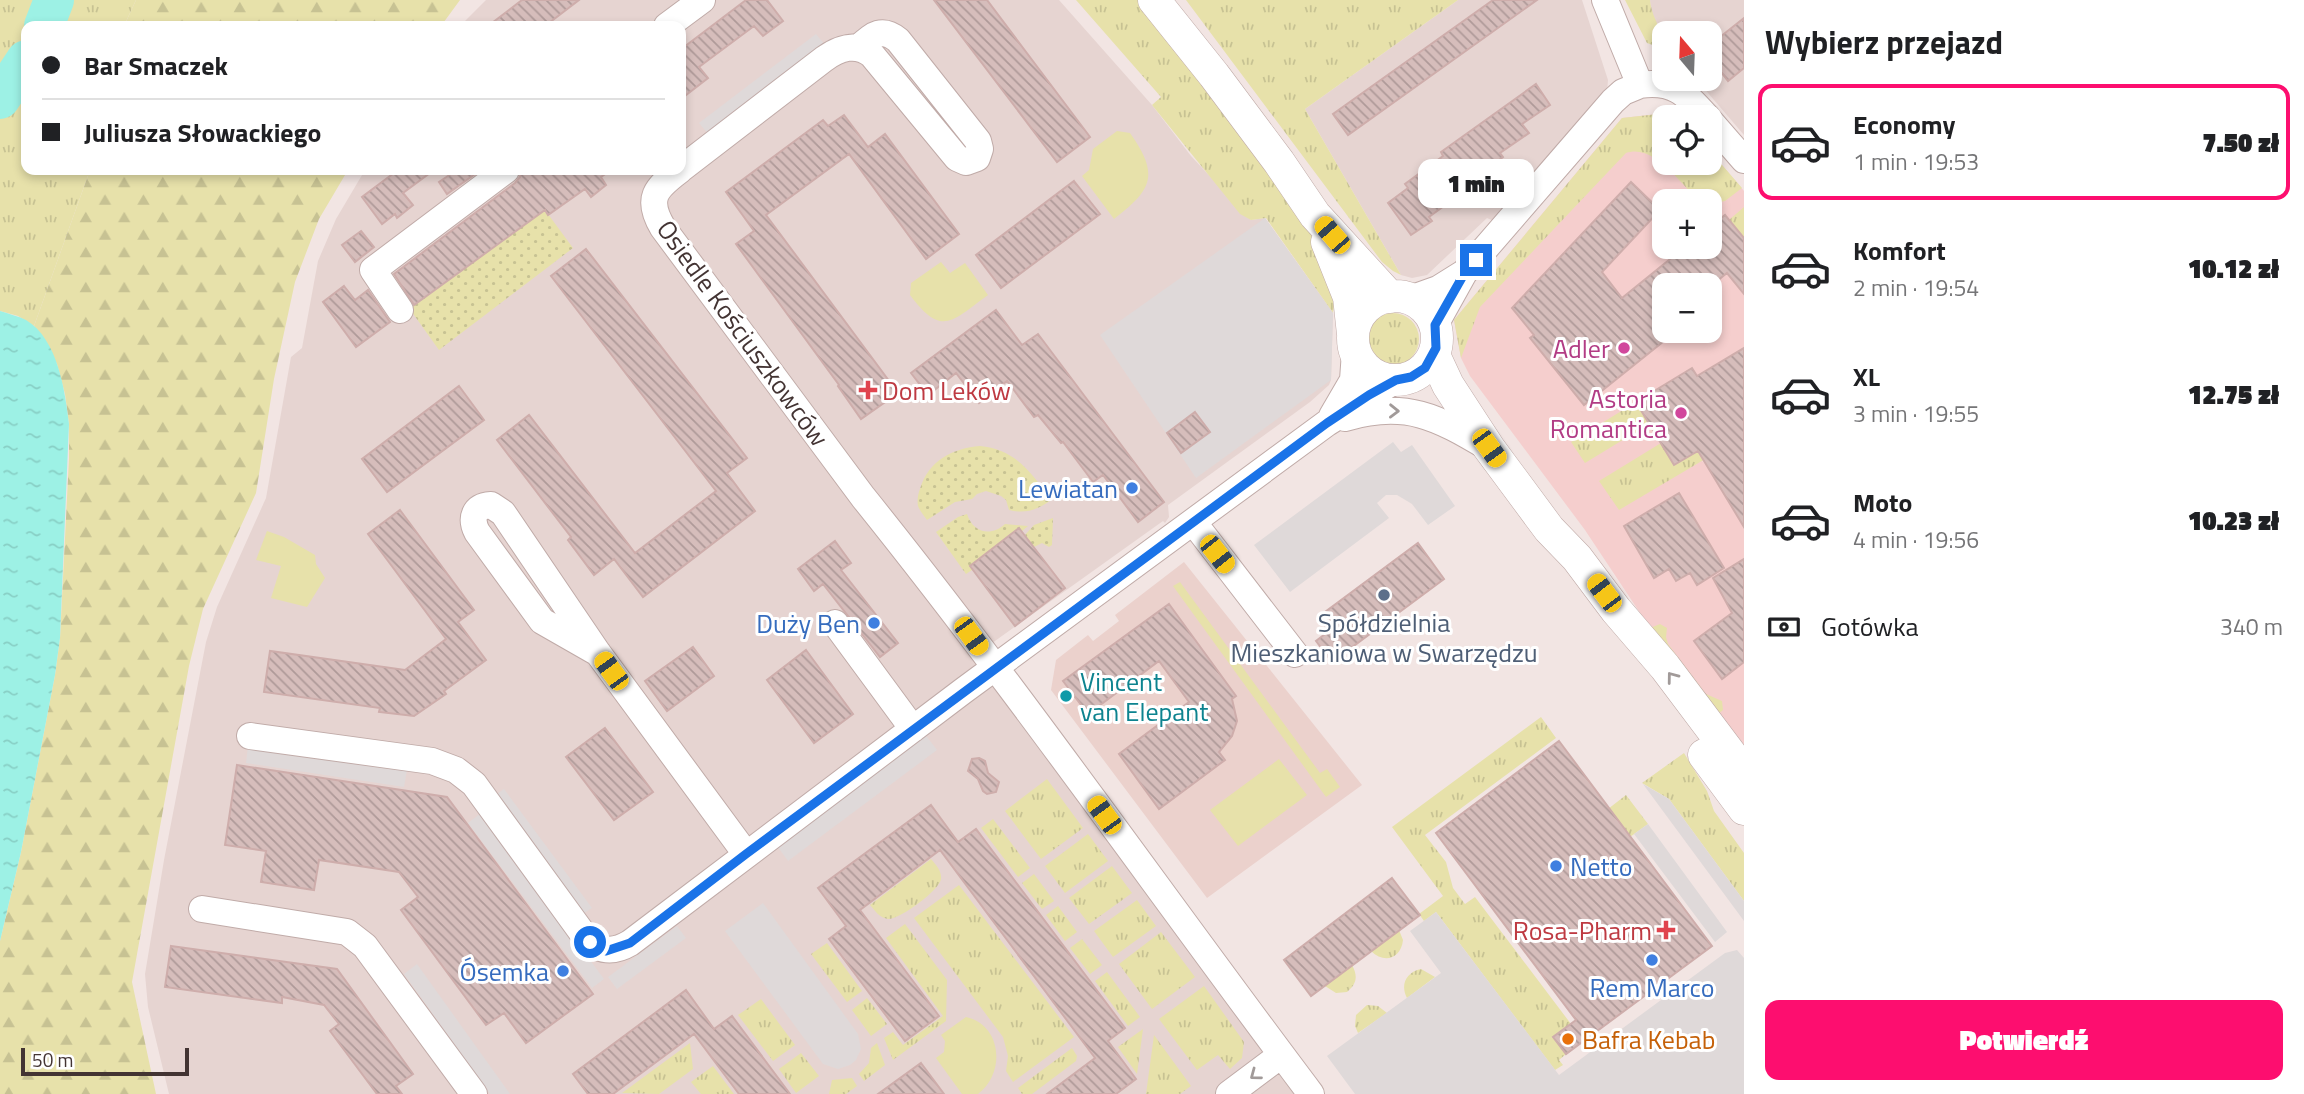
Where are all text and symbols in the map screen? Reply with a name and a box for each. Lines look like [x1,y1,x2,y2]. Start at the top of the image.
text: Wybierz przejazd [1765,18,2003,66]
north arrow [1652,21,1722,91]
map controls [1652,21,1722,343]
text: Bar Smaczek [84,46,228,85]
button: locate [1652,105,1722,175]
text: Economy [1853,105,1955,144]
icon: car [1769,111,1832,174]
text: Juliusza Słowackiego [84,113,321,152]
text: 7.50 zł [2202,123,2279,162]
text: 1 min · 19:53 [1853,144,1979,179]
callout: 1 min [1418,159,1534,208]
text: 1 min [1447,166,1505,201]
button: + [1652,189,1722,259]
street label: Osiedle Kościuszkowców [647,212,839,454]
car [1311,212,1354,258]
text: Komfort [1853,231,1946,270]
icon: car [1769,237,1832,300]
route end [1460,244,1492,276]
text: 10.12 zł [2188,249,2279,288]
text: 2 min · 19:54 [1853,270,1979,305]
button: − [1652,273,1722,343]
place label: Adler [1553,329,1610,368]
marker: Adler [1616,340,1632,356]
text: XL [1853,357,1880,396]
icon: car [1769,363,1832,426]
place label: Dom Leków [882,371,1011,410]
text: 12.75 zł [2188,375,2279,414]
place label: Astoria Romantica [1550,379,1667,448]
marker: Dom Leków [860,382,876,398]
text: 3 min · 19:55 [1853,396,1979,431]
one-way arrow [1389,403,1399,419]
marker: Astoria Romantica [1673,405,1689,421]
car [1469,425,1510,471]
place label: Lewiatan [1018,469,1118,508]
marker: Lewiatan [1124,480,1140,496]
text: Moto [1853,483,1912,522]
icon: car [1769,489,1832,552]
text: 10.23 zł [2188,501,2279,540]
text: 4 min · 19:56 [1853,522,1979,557]
car [1196,531,1239,577]
car [1583,570,1626,616]
marker: Spółdzielnia Mieszkaniowa w Swarzędzu [1376,587,1392,603]
place label: Spółdzielnia Mieszkaniowa w Swarzędzu [1230,603,1538,672]
place label: Duży Ben [756,604,860,643]
text: Gotówka [1821,607,1919,646]
icon: cash [1765,608,1803,646]
text: 340 m [2220,609,2283,644]
car [951,613,992,659]
marker: Duży Ben [866,615,882,631]
car [591,648,632,694]
place label: Vincent van Elepant [1080,662,1208,731]
one-way arrow [1668,672,1681,684]
marker: Vincent van Elepant [1058,688,1074,704]
car [1084,792,1125,838]
place label: Netto [1570,847,1632,886]
marker: Netto [1548,858,1564,874]
place label: Rosa-Pharm [1513,911,1652,950]
marker: Rosa-Pharm [1658,922,1674,938]
route start [574,926,606,958]
place label: Ósemka [459,952,549,991]
marker: Rem Marco [1644,952,1660,968]
marker: Ósemka [555,963,571,979]
place label: Rem Marco [1590,968,1714,1007]
button: Potwierdź [1765,1000,2283,1080]
place label: Bafra Kebab [1582,1020,1715,1059]
marker: Bafra Kebab [1560,1031,1576,1047]
scale bar [21,1045,189,1077]
text: 50 m [32,1045,73,1074]
one-way arrow [1251,1066,1263,1079]

